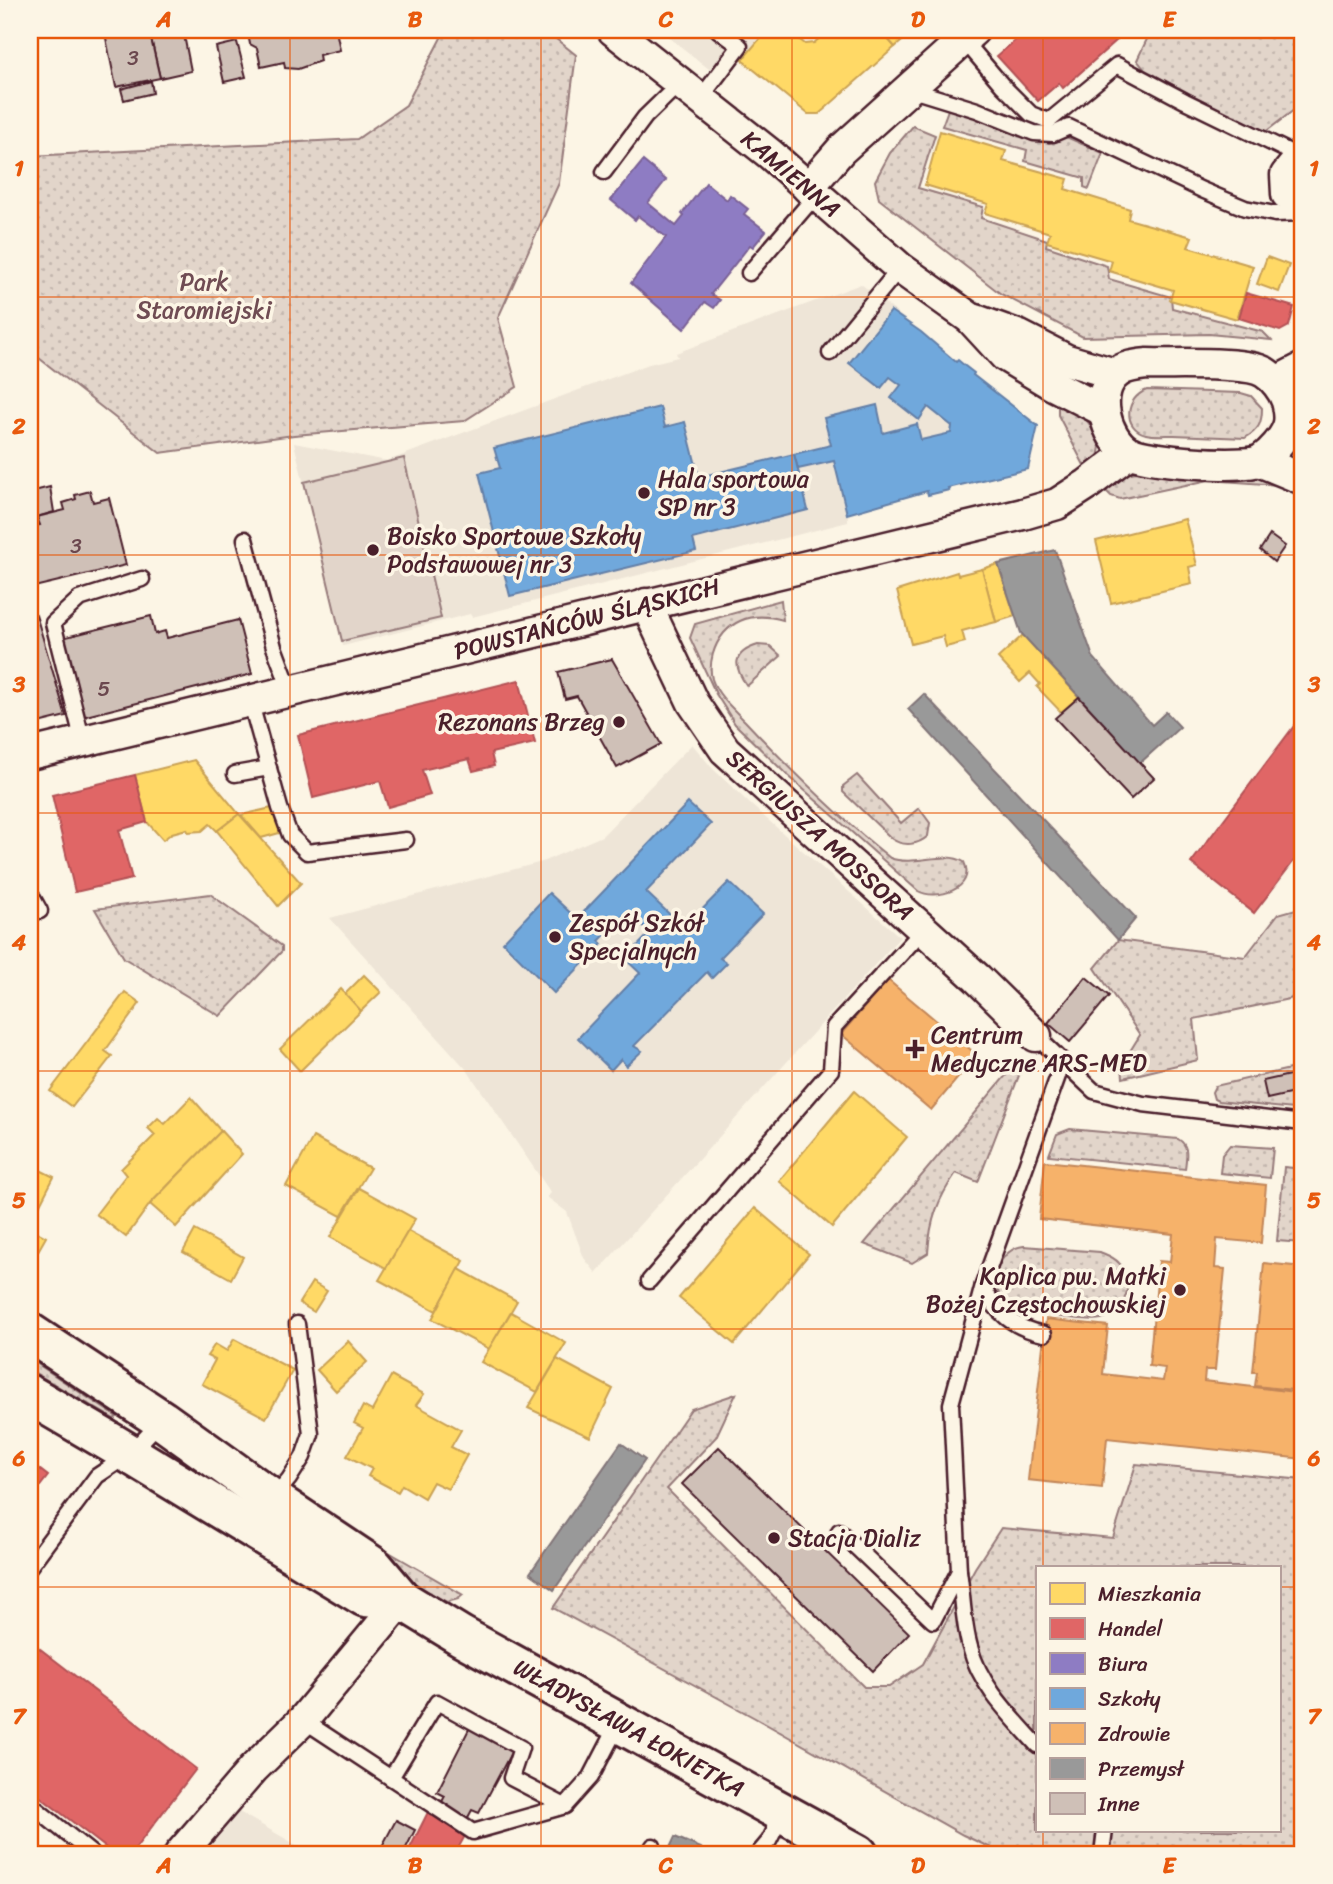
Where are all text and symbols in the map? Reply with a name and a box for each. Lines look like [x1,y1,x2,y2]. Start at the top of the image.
text: A [155,0,172,40]
text: B [408,0,423,40]
text: C [658,0,674,40]
text: D [911,0,926,40]
text: E [1163,0,1178,40]
house number: 3 [127,39,139,77]
street label: KAMIENNA [731,119,851,229]
text: 1 [14,148,24,189]
text: 1 [1309,148,1319,189]
park label: Park Staromiejski [136,261,273,331]
text: 2 [11,406,26,447]
text: 2 [1306,406,1321,447]
place label: Hala sportowa SP nr 3 [658,458,810,528]
marker: Hala sportowa SP nr 3 [636,485,652,501]
place label: Boisko Sportowe Szkoły Podstawowej nr 3 [387,515,642,585]
house number: 3 [70,527,82,565]
marker: Boisko Sportowe Szkoły Podstawowej nr 3 [365,542,381,558]
street label: POWSTAŃCÓW ŚLĄSKICH [450,566,724,672]
text: 3 [12,664,26,705]
text: 3 [1307,664,1321,705]
house number: 5 [98,670,111,708]
place label: Rezonans Brzeg [438,701,605,743]
marker: Rezonans Brzeg [611,714,627,730]
street label: SERGIUSZA MOSSORA [716,738,924,932]
place label: Zespół Szkół Specjalnych [569,902,706,972]
text: 4 [11,922,27,963]
text: 4 [1306,922,1322,963]
marker: Zespół Szkół Specjalnych [547,929,563,945]
place label: Centrum Medyczne ARS-MED [931,1014,1147,1084]
marker: Centrum Medyczne ARS-MED [905,1039,925,1059]
text: 5 [12,1180,26,1221]
text: 5 [1307,1180,1321,1221]
place label: Kaplica pw. Matki Bożej Częstochowskiej [926,1255,1167,1325]
marker: Kaplica pw. Matki Bożej Częstochowskiej [1172,1282,1188,1298]
text: 6 [11,1438,26,1479]
text: 6 [1306,1438,1321,1479]
place label: Stacja Dializ [788,1517,921,1559]
marker: Stacja Dializ [766,1530,782,1546]
legend [1036,1566,1280,1832]
text: Mieszkania [1098,1575,1201,1613]
text: Handel [1098,1610,1164,1648]
text: Biura [1098,1645,1148,1683]
street label: WŁADYSŁAWA ŁOKIETKA [505,1647,753,1809]
text: Szkoły [1098,1680,1161,1718]
text: 7 [12,1696,27,1737]
text: 7 [1307,1696,1322,1737]
text: Zdrowie [1098,1715,1170,1753]
text: Przemysł [1098,1750,1185,1788]
text: Inne [1097,1785,1140,1823]
text: A [155,1845,172,1884]
text: B [408,1845,423,1884]
text: C [658,1845,674,1884]
text: D [911,1845,926,1884]
text: E [1163,1845,1178,1884]

